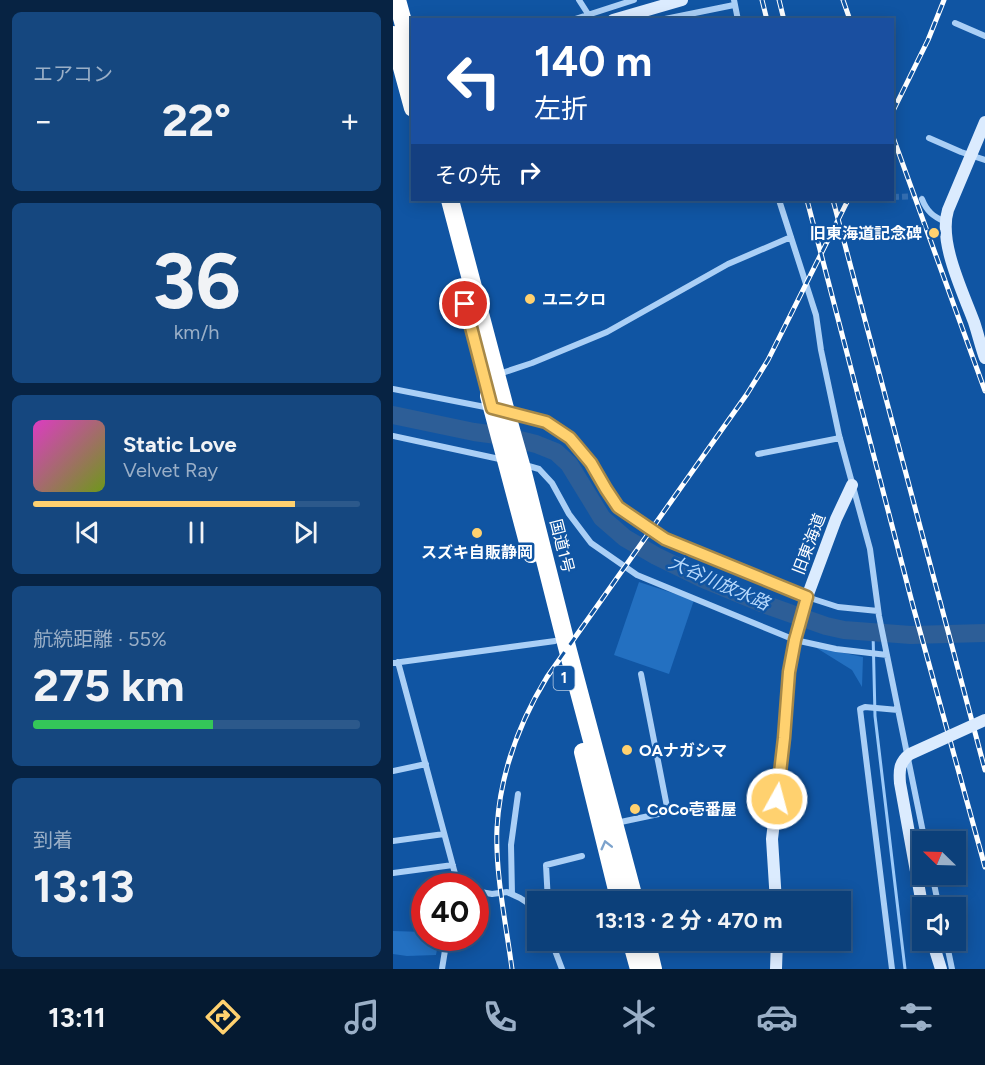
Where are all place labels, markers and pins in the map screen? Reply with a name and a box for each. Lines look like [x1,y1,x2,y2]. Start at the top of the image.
place label: 旧東海道記念碑 [810,224,922,243]
marker: 旧東海道記念碑 [927,226,941,240]
pin [439,278,490,329]
place label: ユニクロ [542,290,606,309]
marker: ユニクロ [523,292,537,306]
marker: スズキ自販静岡 [470,526,484,540]
place label: スズキ自販静岡 [421,543,533,562]
place label: OAナガシマ [639,741,727,760]
marker: OAナガシマ [620,743,634,757]
place label: CoCo壱番屋 [647,800,737,819]
marker: CoCo壱番屋 [628,802,642,816]

